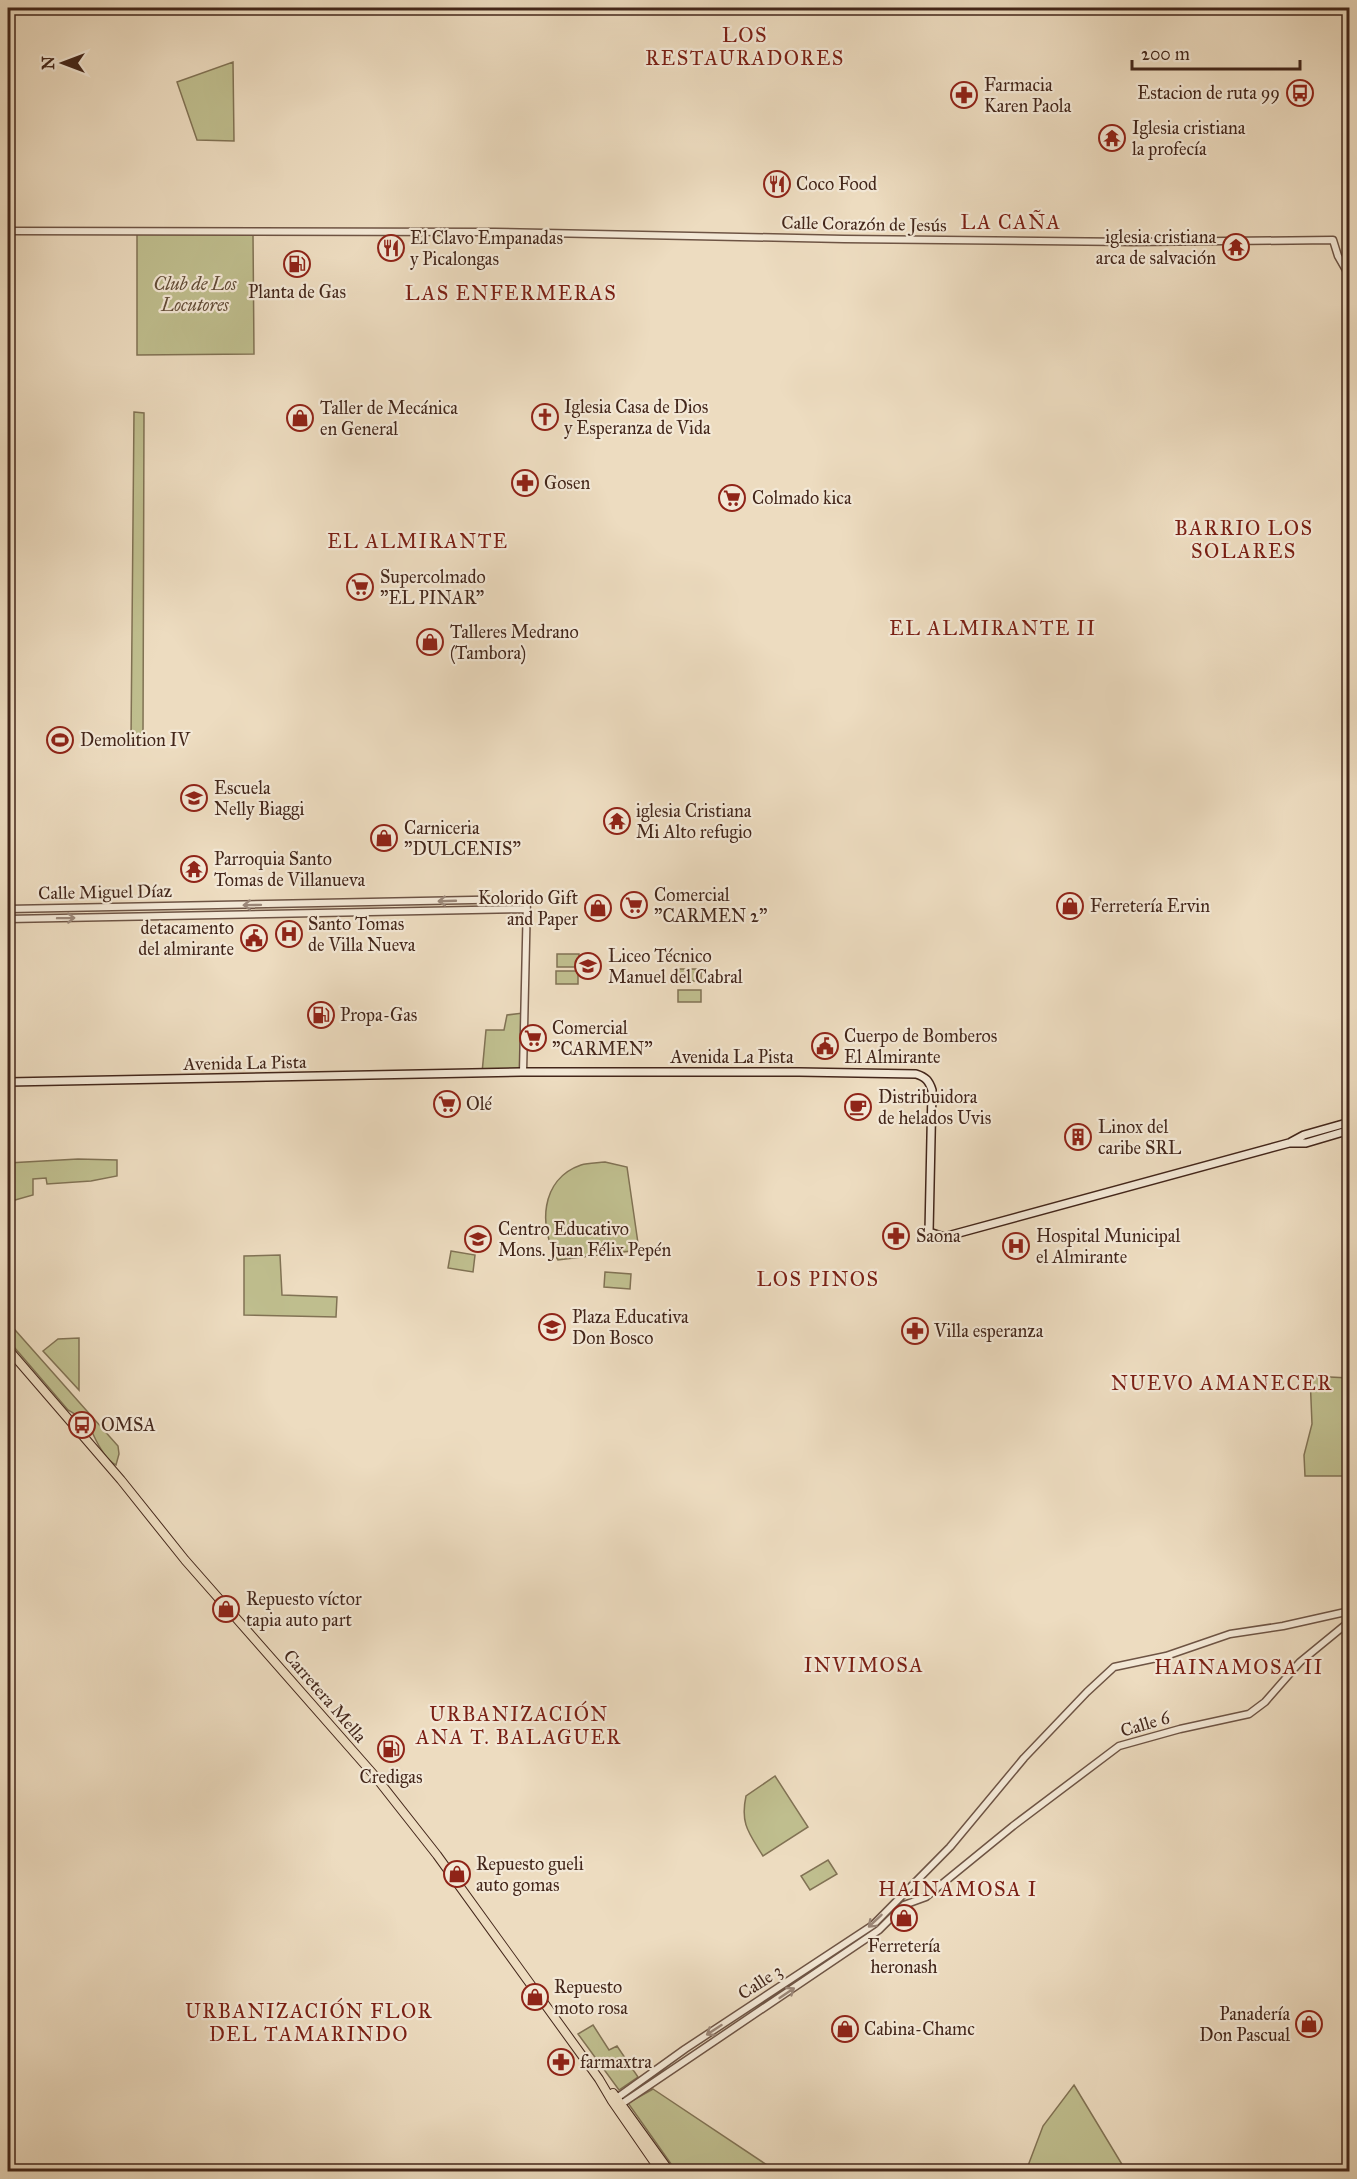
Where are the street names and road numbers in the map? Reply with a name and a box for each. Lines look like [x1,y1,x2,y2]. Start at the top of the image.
street label: Calle Corazón de Jesús [781,212,947,237]
street label: Calle Miguel Díaz [38,880,172,905]
street label: Avenida La Pista [669,1046,794,1068]
street label: Avenida La Pista [182,1051,307,1075]
street label: Carretera Mella [279,1645,372,1747]
street label: Calle 6 [1118,1706,1173,1742]
street label: Calle 3 [734,1960,786,2004]

